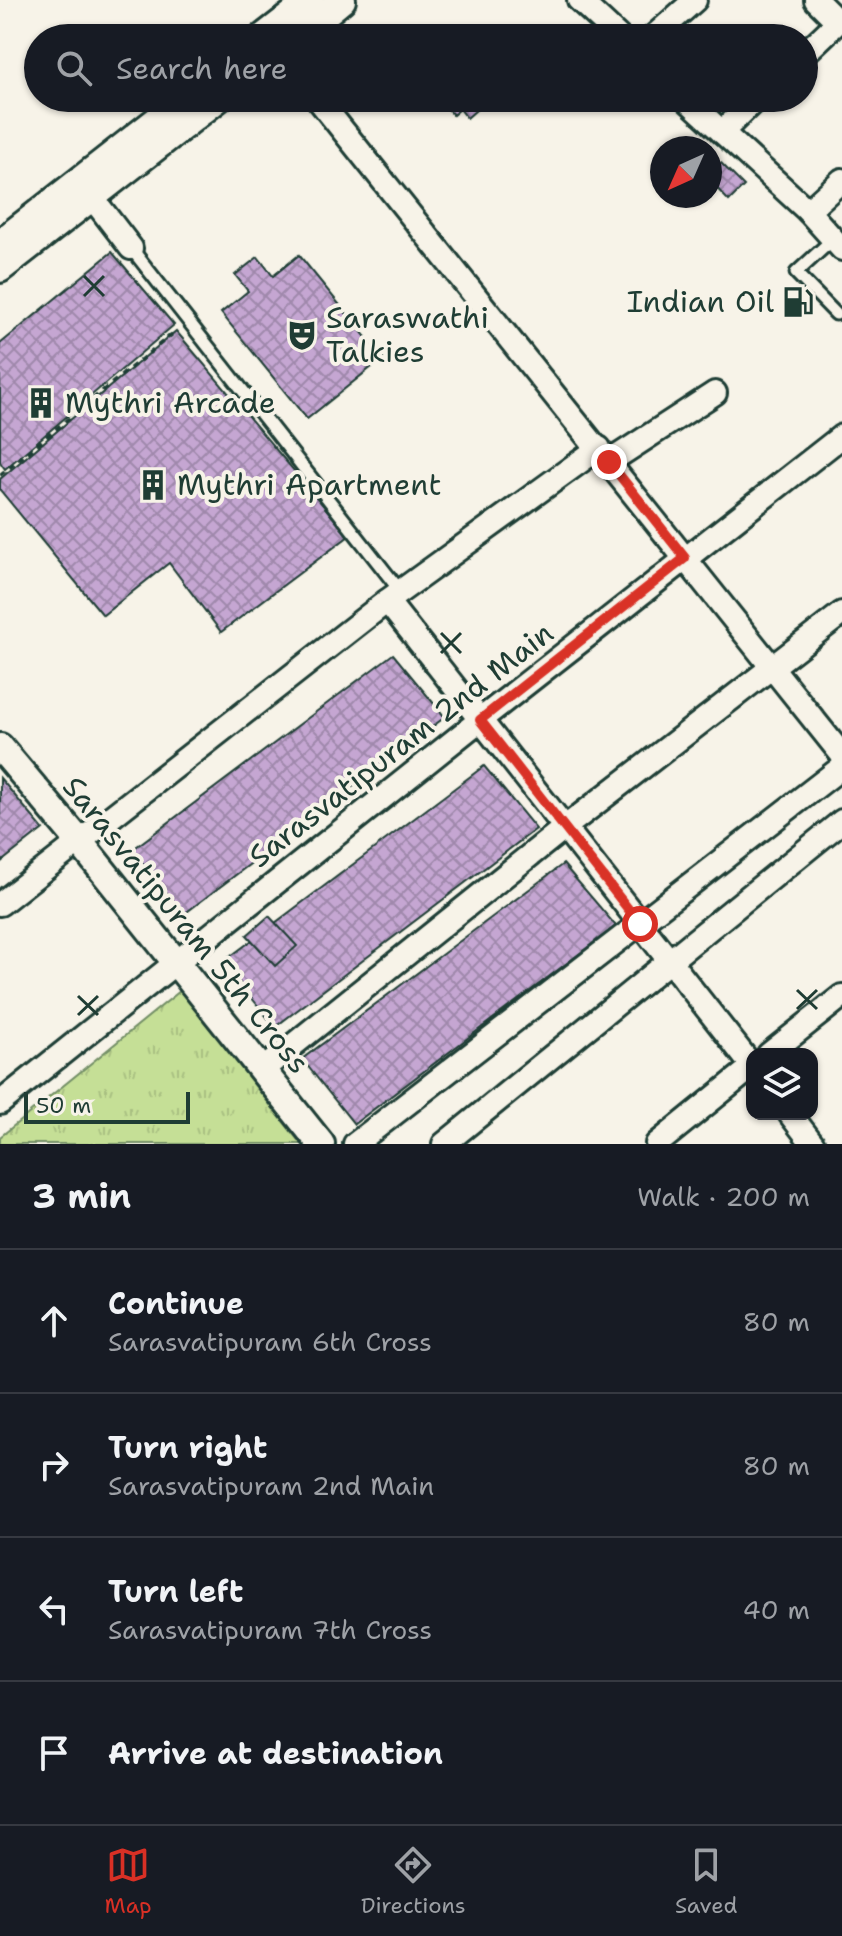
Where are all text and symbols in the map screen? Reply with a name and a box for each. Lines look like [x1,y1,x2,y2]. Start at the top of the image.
search box [24,24,818,112]
icon: search [52,46,96,90]
text: Search here [116,48,287,89]
north arrow [650,136,722,208]
place label: Indian Oil [627,281,774,322]
fuel station icon: Indian Oil [781,285,815,319]
place label: Saraswathi Talkies [326,297,489,372]
theatre icon: Saraswathi Talkies [285,318,319,352]
place label: Mythri Arcade [65,382,276,423]
building icon: Mythri Arcade [24,386,58,420]
route end [591,444,627,480]
place label: Mythri Apartment [177,464,442,505]
building icon: Mythri Apartment [136,468,170,502]
street label: Sarasvatipuram 2nd Main [240,613,562,877]
street label: Sarasvatipuram 5th Cross [53,767,319,1082]
route start [622,906,658,942]
map controls [746,1048,818,1120]
button: layers [746,1048,818,1120]
scale bar [24,1088,190,1124]
text: 50 m [36,1091,91,1120]
text: 3 min [32,1173,131,1219]
text: Walk · 200 m [637,1179,810,1214]
text: Continue [108,1283,244,1324]
icon: ahead [32,1299,76,1343]
text: 80 m [743,1304,810,1339]
text: Sarasvatipuram 6th Cross [108,1324,432,1359]
text: Turn right [108,1427,267,1468]
icon: right [32,1443,76,1487]
text: 80 m [743,1448,810,1483]
text: Sarasvatipuram 2nd Main [108,1468,434,1503]
text: Turn left [108,1571,243,1612]
icon: left [32,1587,76,1631]
text: 40 m [743,1592,810,1627]
text: Sarasvatipuram 7th Cross [108,1612,432,1647]
icon: arrive [32,1731,76,1775]
text: Arrive at destination [108,1733,443,1774]
tab: Map [105,1843,152,1920]
tab: Directions [361,1843,466,1920]
tab: Saved [675,1843,737,1920]

